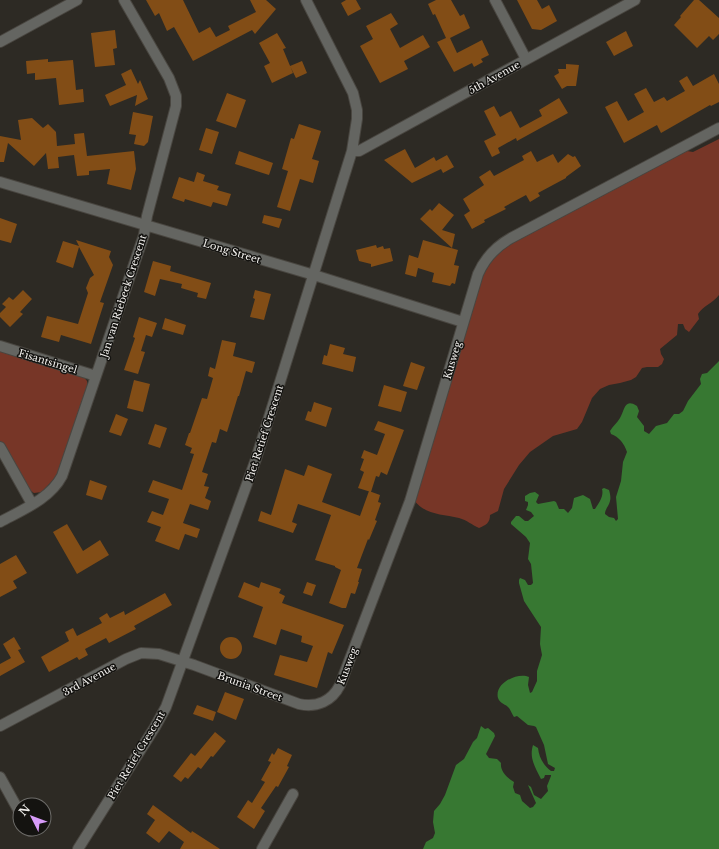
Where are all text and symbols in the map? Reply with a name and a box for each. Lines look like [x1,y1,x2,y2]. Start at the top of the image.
street label: 5th Avenue [466,58,523,97]
street label: Jan van Riebeek Crescent [97,233,150,361]
street label: Long Street [201,237,262,266]
street label: Kusweg [441,339,465,381]
street label: Fisantsingel [17,346,79,377]
street label: Piet Retief Crescent [243,383,286,483]
street label: Kusweg [334,645,361,687]
street label: 3rd Avenue [61,660,118,699]
street label: Brunia Street [216,669,284,704]
street label: Piet Retief Crescent [105,709,168,802]
north arrow [12,797,52,837]
text: N [16,801,34,819]

